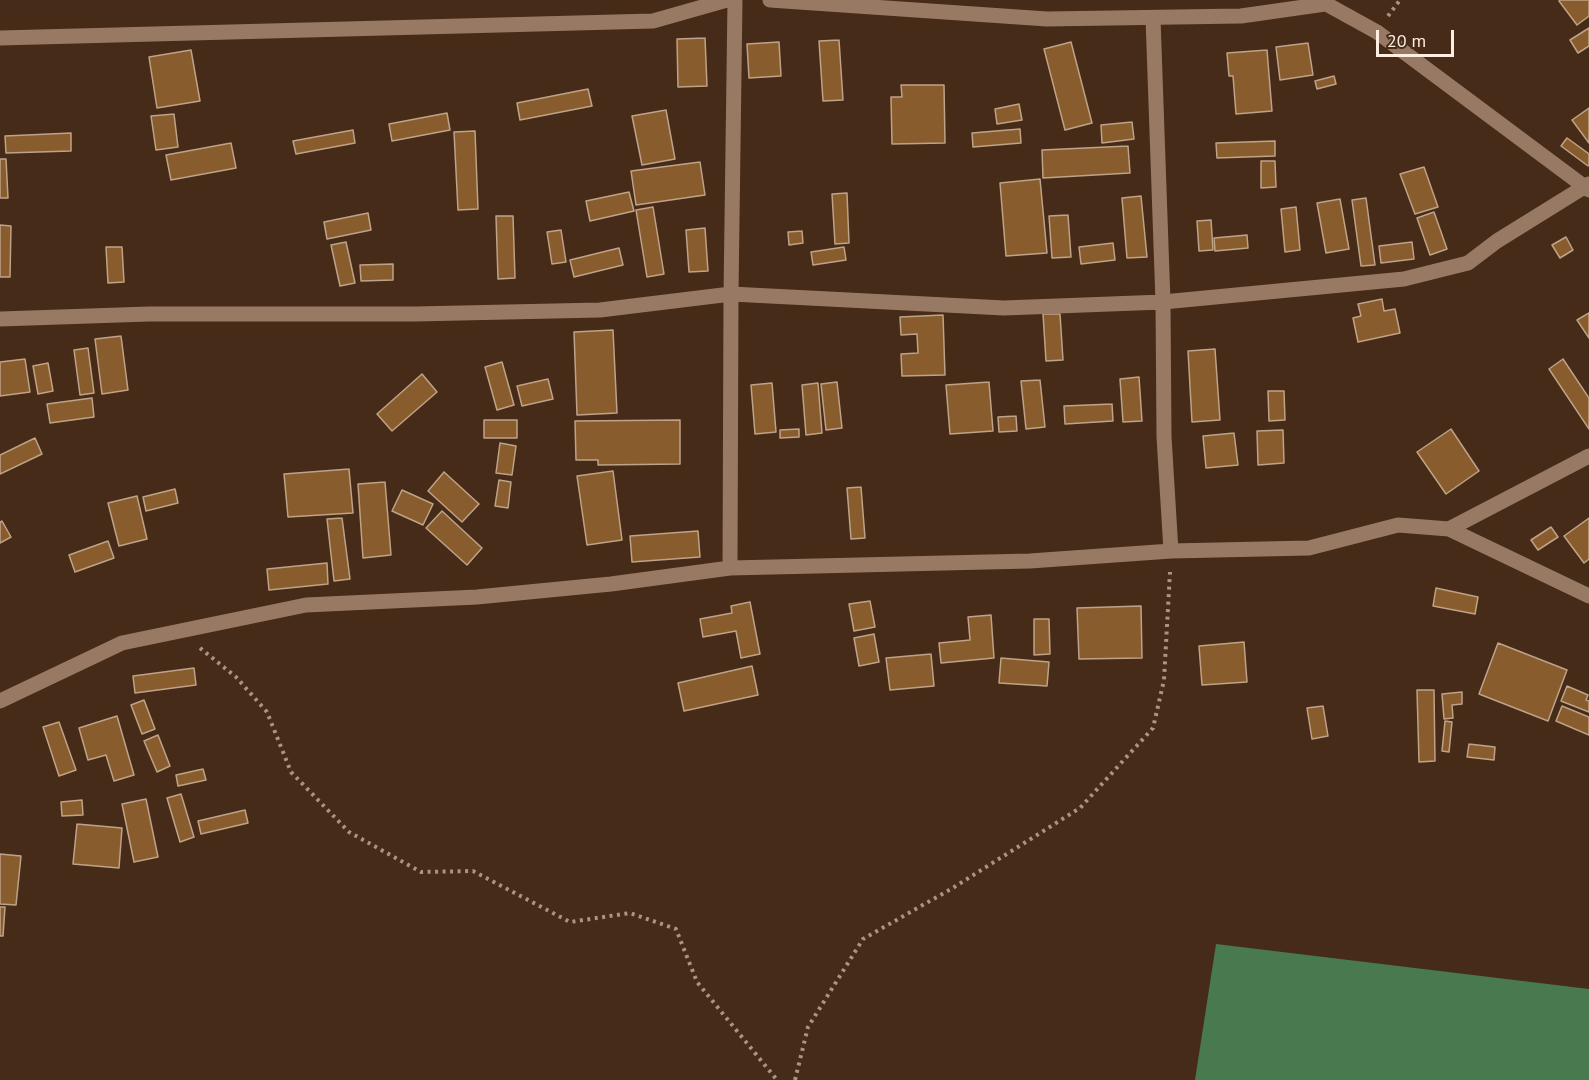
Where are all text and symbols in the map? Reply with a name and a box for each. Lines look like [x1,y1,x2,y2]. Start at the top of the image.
scale bar [1379,18,1457,56]
text: 20 m [1387,29,1426,52]

